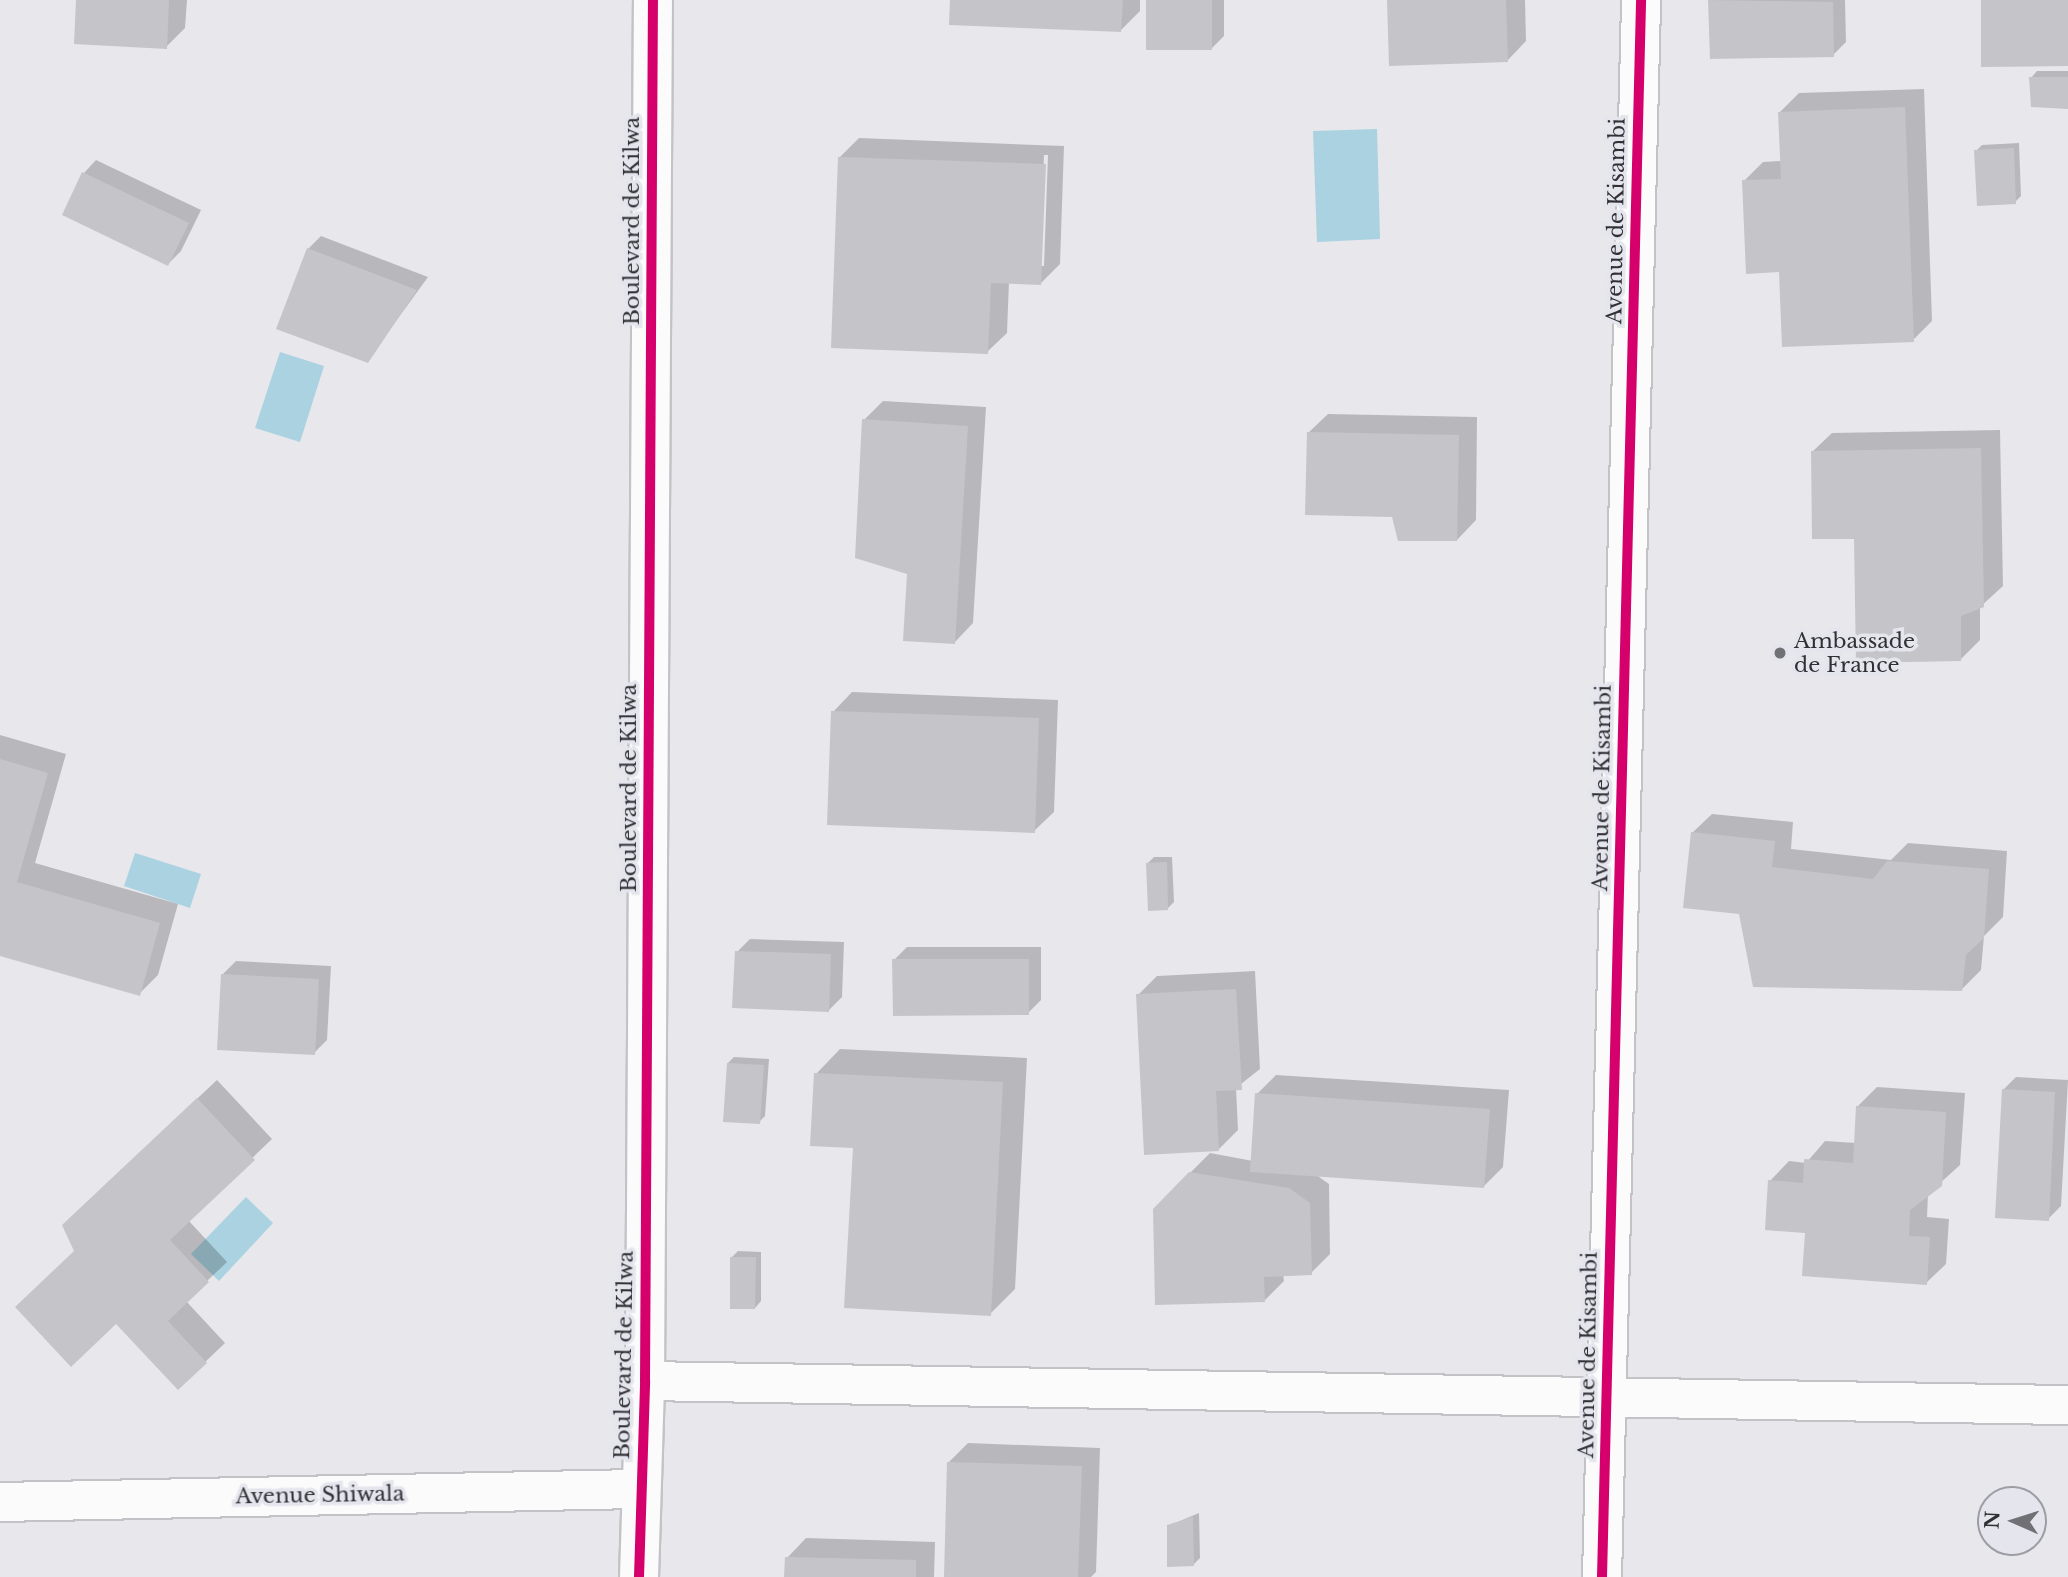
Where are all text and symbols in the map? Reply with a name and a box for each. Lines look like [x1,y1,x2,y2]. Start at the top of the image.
street label: Boulevard de Kilwa [619,117,645,325]
street label: Avenue de Kisambi [1602,118,1630,324]
place label: Ambassade de France [1794,628,1915,678]
marker: Ambassade de France [1772,645,1788,661]
street label: Boulevard de Kilwa [616,684,642,892]
street label: Avenue de Kisambi [1588,685,1616,891]
street label: Boulevard de Kilwa [610,1251,638,1459]
street label: Avenue de Kisambi [1574,1252,1602,1458]
street label: Avenue Shiwala [235,1481,405,1509]
north arrow [1977,1486,2047,1556]
text: N [1981,1510,2004,1530]

